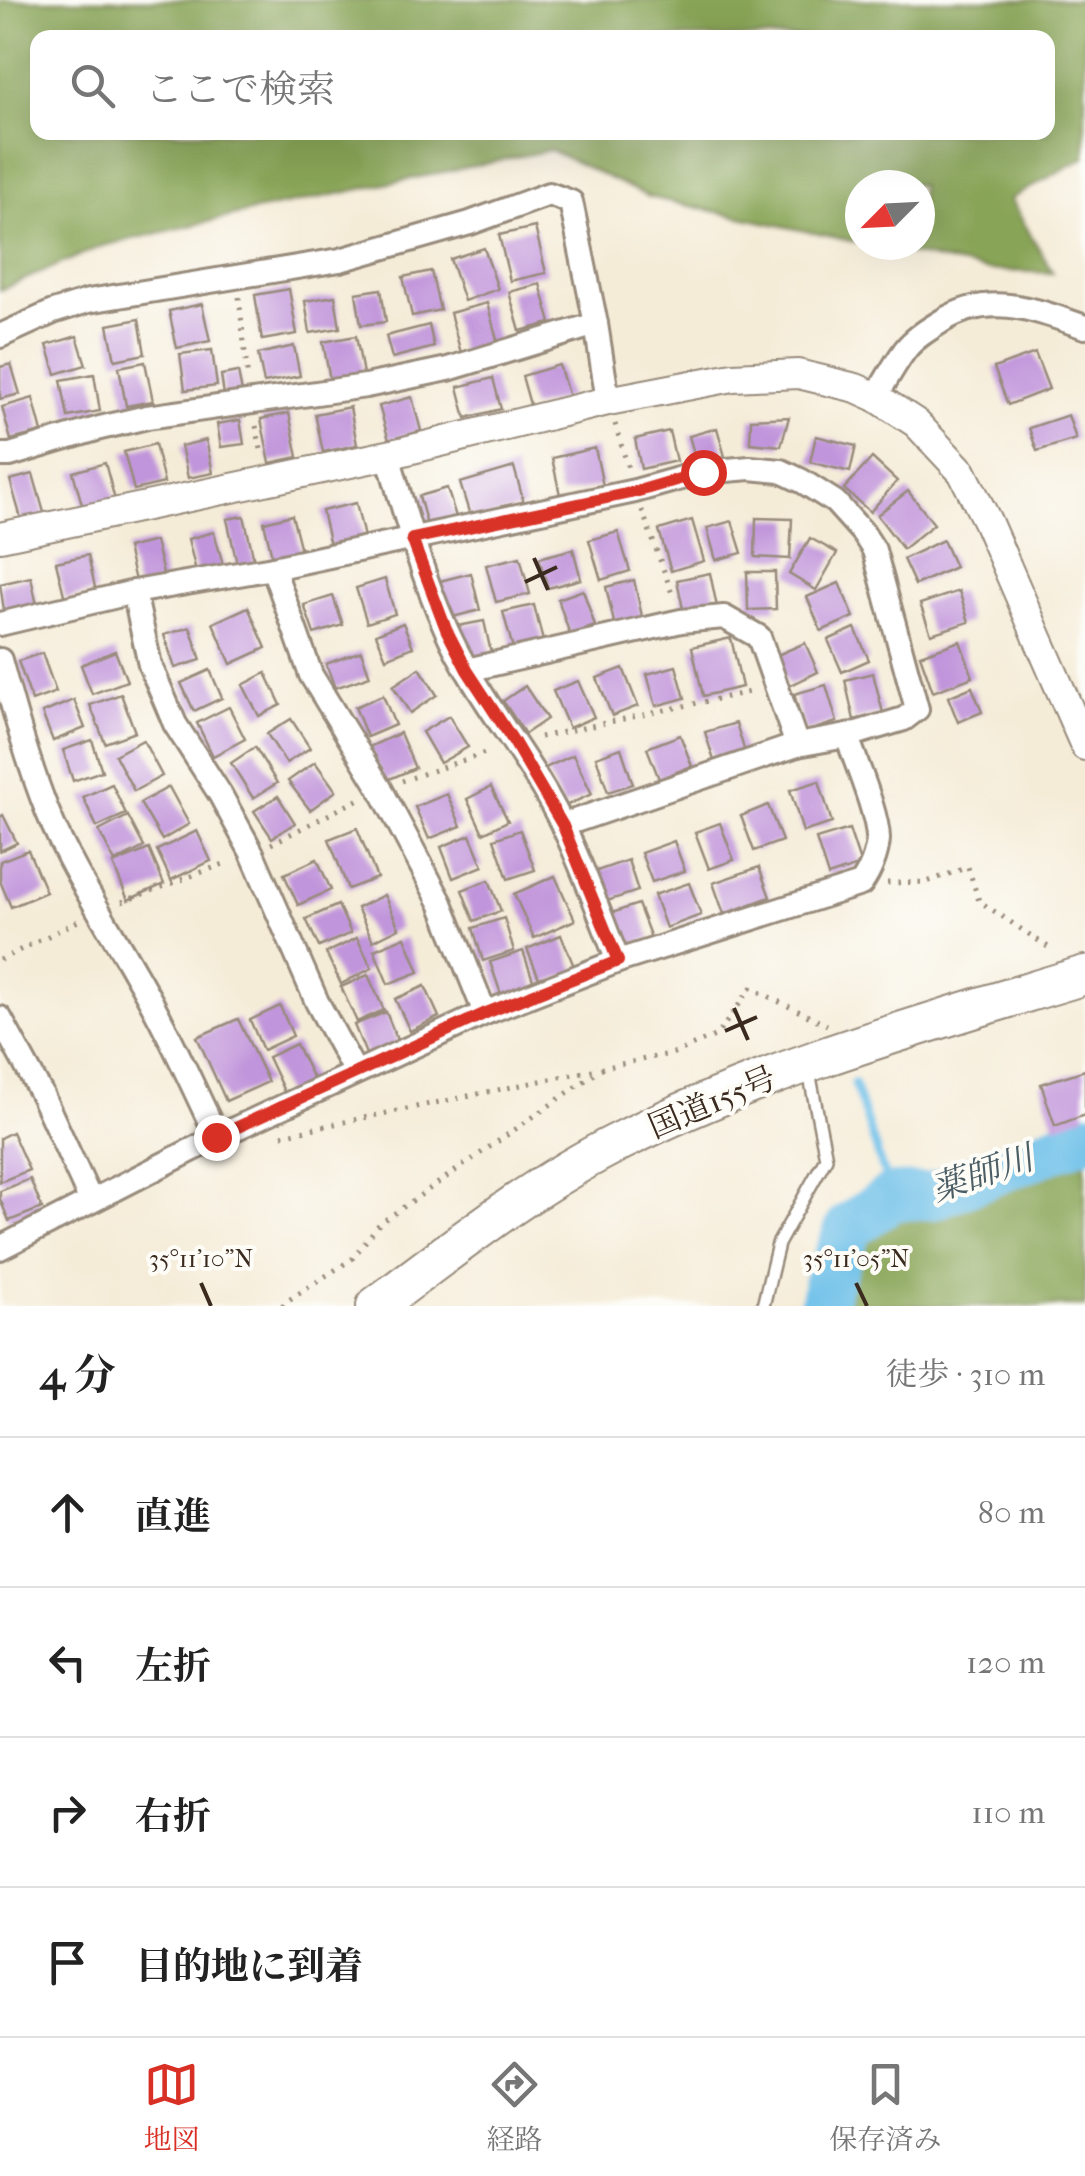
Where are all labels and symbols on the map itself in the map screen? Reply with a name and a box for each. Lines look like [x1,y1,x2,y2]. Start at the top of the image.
north arrow [845,170,935,260]
route start [681,450,727,496]
street label: 国道155号 [643,1059,781,1146]
route end [194,1115,240,1161]
water label: 薬師川 [926,1136,1042,1210]
text: 35°11'10"N [149,1244,253,1273]
text: 35°11'05"N [803,1244,909,1273]

